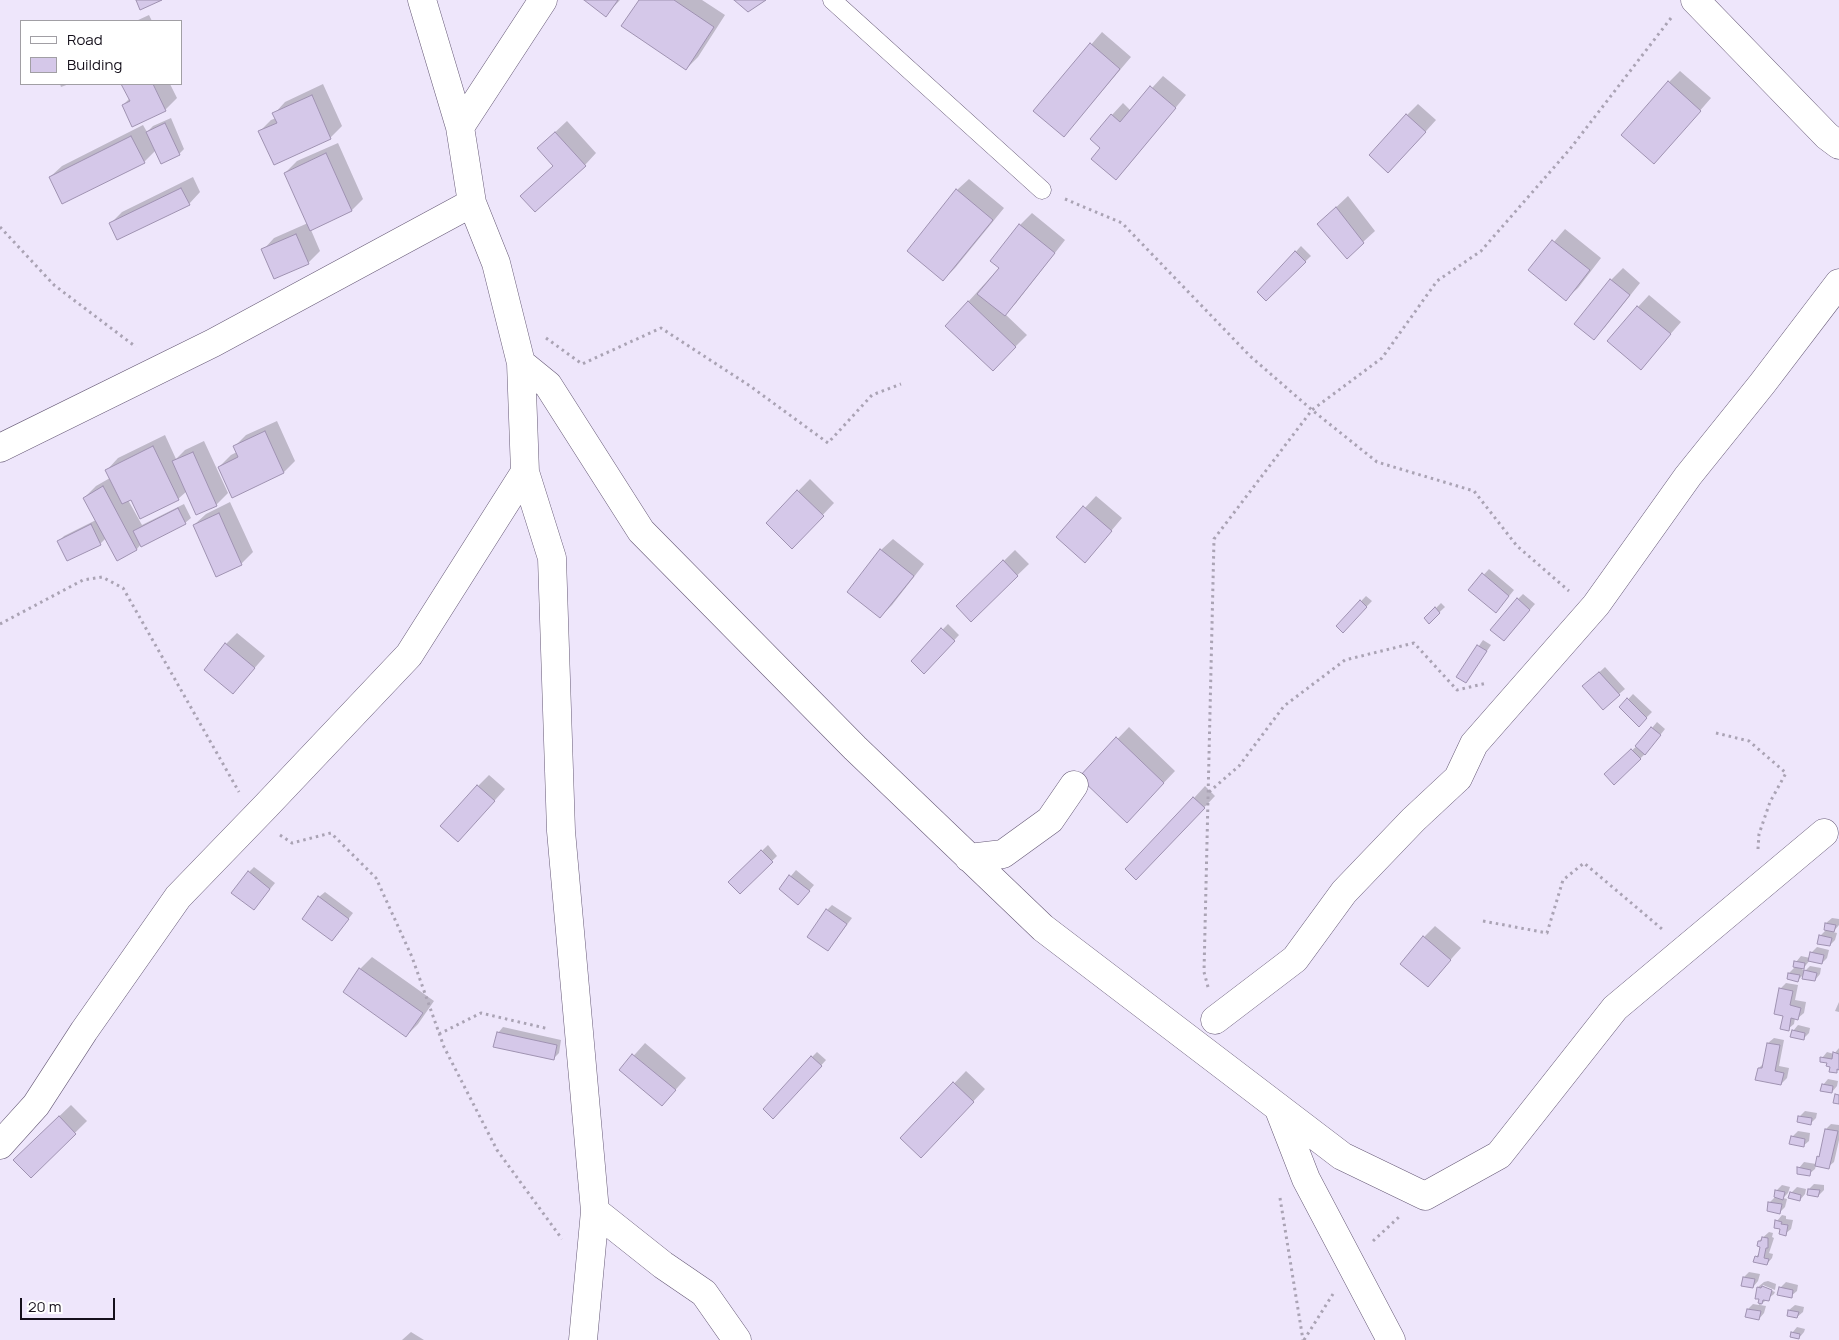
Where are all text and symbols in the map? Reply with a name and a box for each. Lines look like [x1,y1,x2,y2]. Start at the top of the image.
legend [20,20,182,85]
text: Road [67,29,103,50]
text: Building [67,54,122,75]
scale bar [22,1288,118,1320]
text: 20 m [28,1296,61,1317]

